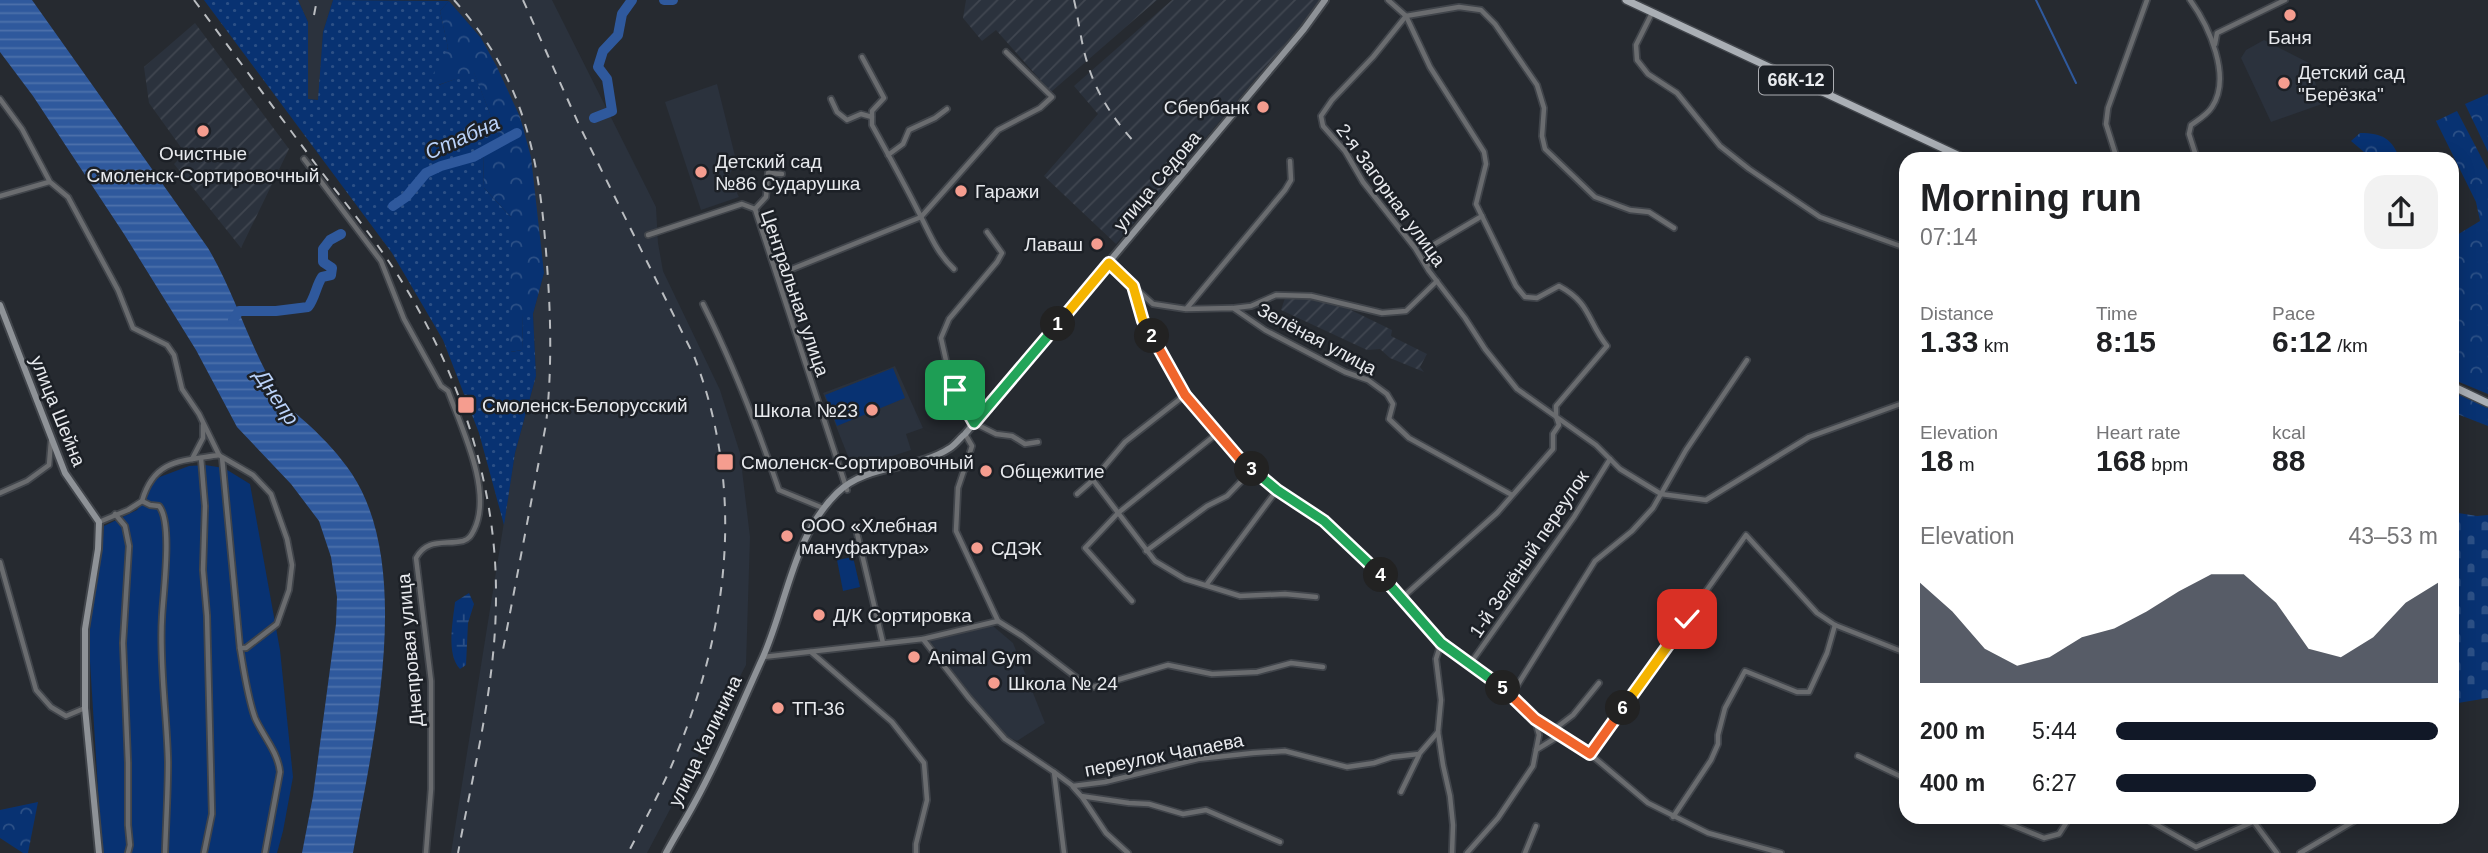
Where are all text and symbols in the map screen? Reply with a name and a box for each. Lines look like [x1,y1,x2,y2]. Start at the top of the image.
marker: Баня [2282,7,2298,23]
place label: Баня [2268,27,2312,48]
place label: Детский сад "Берёзка" [2298,62,2405,105]
road number: 66К-12 [1759,66,1833,94]
marker: Детский сад "Берёзка" [2276,75,2292,91]
place label: Сбербанк [1164,97,1250,118]
marker: Сбербанк [1255,99,1271,115]
water label: Стабна [421,110,503,164]
street label: 2-я Загорная улица [1332,120,1450,271]
marker: Очистные Смоленск-Сортировочный [195,123,211,139]
street label: улица Седова [1109,127,1205,235]
place label: Очистные Смоленск-Сортировочный [87,143,319,186]
place label: Детский сад №86 Сударушка [715,151,861,194]
marker: Детский сад №86 Сударушка [693,164,709,180]
button: share [2364,175,2438,249]
text: Morning run [1920,177,2142,219]
place label: Гаражи [975,181,1039,202]
marker: Гаражи [953,183,969,199]
street label: Центральная улица [757,207,834,379]
text: 07:14 [1920,224,1978,250]
place label: Лаваш [1024,234,1083,255]
marker: Лаваш [1089,236,1105,252]
street label: Зелёная улица [1254,299,1381,379]
text: Distance [1920,303,1994,324]
text: Time [2096,303,2138,324]
text: Pace [2272,303,2315,324]
pin: 1 [1040,306,1076,342]
text: 1 [1052,313,1063,334]
pin: 2 [1134,318,1170,354]
text: 2 [1146,325,1157,346]
text: 1.33 [1920,325,1978,358]
text: 8:15 [2096,325,2156,358]
text: 6:12 [2272,325,2332,358]
text: km [1978,335,2009,356]
text: /km [2332,335,2368,356]
street label: улица Шейна [26,353,90,470]
pin [925,360,985,420]
water label: Днепр [249,364,304,429]
icon: arrive [936,371,974,409]
marker: Смоленск-Белорусский [456,395,476,415]
place label: Смоленск-Белорусский [482,395,688,416]
place label: Школа №23 [753,400,858,421]
marker: Школа №23 [864,402,880,418]
text: Elevation [1920,422,1998,443]
text: Heart rate [2096,422,2180,443]
text: kcal [2272,422,2306,443]
text: 18 [1920,444,1953,477]
text: 168 [2096,444,2146,477]
text: 88 [2272,444,2305,477]
marker: Смоленск-Сортировочный [715,452,735,472]
place label: Смоленск-Сортировочный [741,452,974,473]
pin: 3 [1234,452,1270,486]
text: m [1953,454,1974,475]
text: bpm [2146,454,2188,475]
text: 3 [1246,458,1257,479]
place label: Общежитие [1000,461,1105,482]
marker: Общежитие [978,463,994,479]
street label: 1-й Зелёный переулок [1465,466,1593,642]
place label: ООО «Хлебная мануфактура» [801,515,938,558]
text: Elevation [1920,523,2015,549]
text: 43–53 m [2348,523,2438,549]
marker: ООО «Хлебная мануфактура» [779,528,795,544]
place label: СДЭК [991,538,1042,559]
marker: СДЭК [969,540,985,556]
pin: 4 [1364,558,1398,592]
text: 4 [1375,564,1386,585]
street label: Днепровая улица [393,572,427,727]
pin [1657,589,1717,649]
icon: check [1668,600,1706,638]
place label: Д/К Сортировка [833,605,972,626]
marker: Д/К Сортировка [811,607,827,623]
place label: Animal Gym [928,647,1031,668]
marker: Animal Gym [906,649,922,665]
pin: 5 [1486,670,1520,706]
street label: улица Калинина [664,672,746,810]
place label: Школа № 24 [1008,673,1118,694]
marker: Школа № 24 [986,675,1002,691]
text: 5 [1497,677,1508,698]
pin: 6 [1606,690,1640,726]
text: 6 [1617,697,1628,718]
place label: ТП-36 [792,698,845,719]
marker: ТП-36 [770,700,786,716]
text: 200 m [1920,718,1985,744]
text: 5:44 [2032,718,2077,744]
street label: переулок Чапаева [1083,729,1246,781]
text: 400 m [1920,770,1985,796]
text: 6:27 [2032,770,2077,796]

